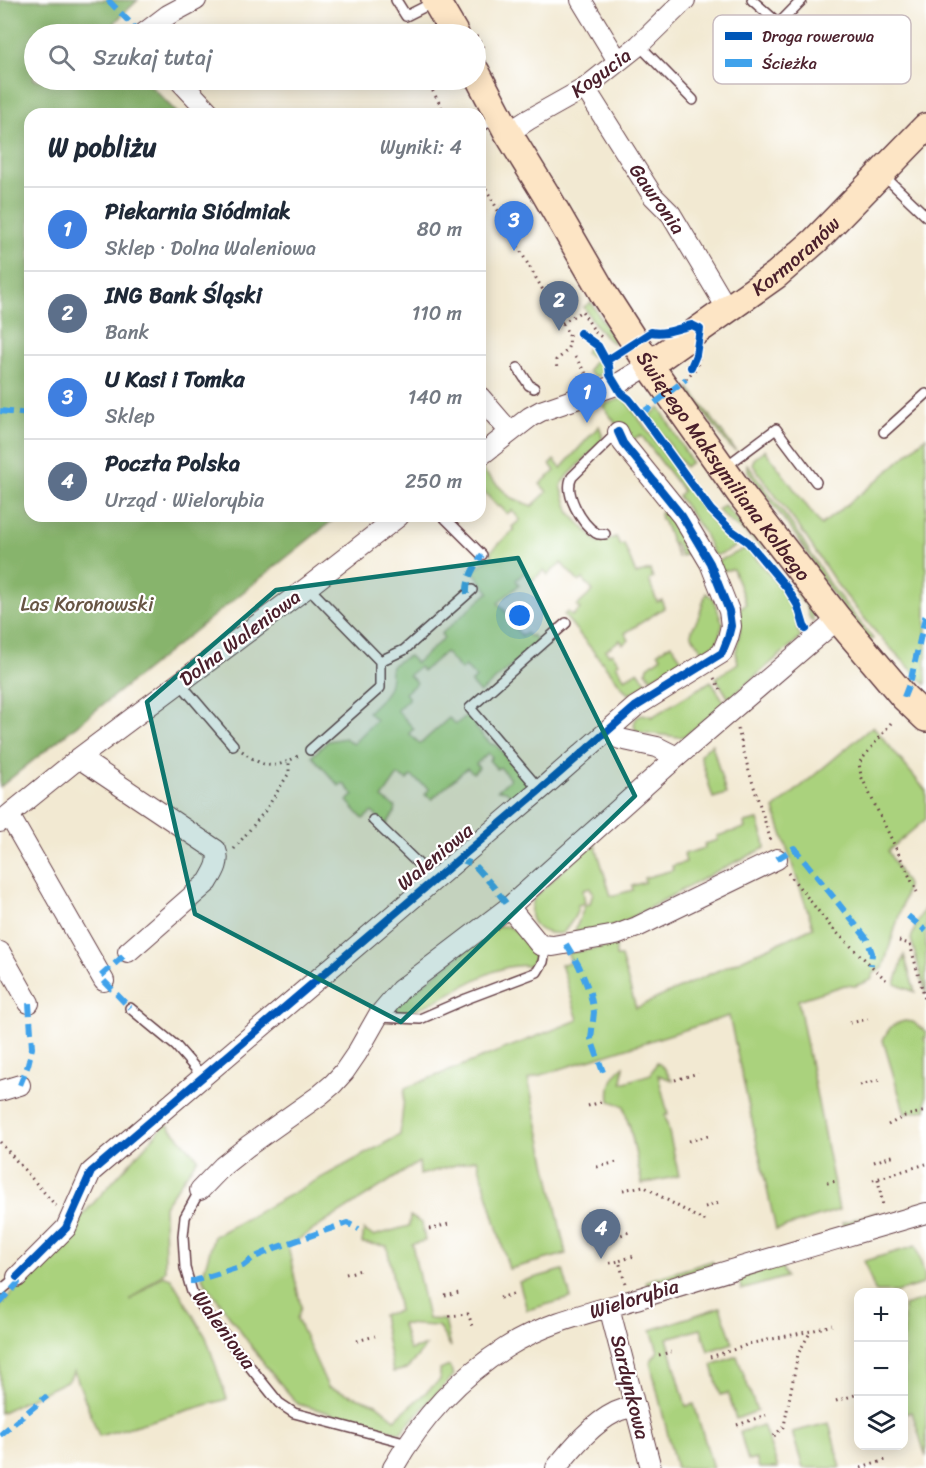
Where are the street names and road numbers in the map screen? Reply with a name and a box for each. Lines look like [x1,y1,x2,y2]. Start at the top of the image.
street label: Kogucia [563,39,639,107]
street label: Gawronia [619,156,695,242]
street label: Kormoranów [744,207,849,305]
street label: Świętego Maksymiliana Kolbego [627,344,820,589]
street label: Dolna Waleniowa [171,580,309,696]
street label: Waleniowa [389,813,482,900]
street label: Wielorybia [585,1269,684,1329]
street label: Waleniowa [183,1283,266,1378]
street label: Sardynkowa [600,1331,660,1443]

